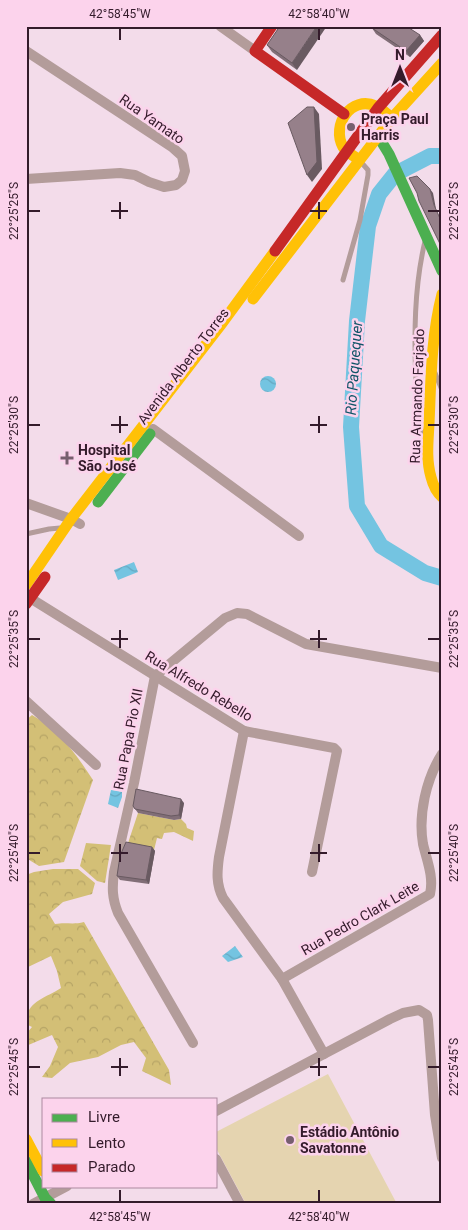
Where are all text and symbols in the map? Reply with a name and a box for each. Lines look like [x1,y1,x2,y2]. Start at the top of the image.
text: 42°58'45"W [89,7,151,21]
text: 42°58'40"W [288,7,350,21]
north arrow [376,42,426,92]
text: N [395,47,405,63]
street label: Rua Yamato [117,91,187,147]
place label: Praça Paul Harris [361,111,429,143]
marker: Praça Paul Harris [345,121,357,133]
text: 22°25'25"S [7,182,21,240]
text: 22°25'25"S [447,182,461,240]
street label: Avenida Alberto Torres [134,305,232,427]
water label: Rio Paquequer [342,319,366,416]
street label: Rua Armando Farjado [407,328,427,464]
text: 22°25'30"S [7,396,21,454]
text: 22°25'30"S [447,396,461,454]
place label: Hospital São José [78,442,136,474]
marker: Hospital São José [60,451,74,465]
text: 22°25'35"S [7,610,21,668]
text: 22°25'35"S [447,610,461,668]
street label: Rua Alfredo Rebello [142,648,256,724]
street label: Rua Papa Pio XII [110,687,146,791]
text: 22°25'40"S [7,824,21,882]
text: 22°25'40"S [447,824,461,882]
street label: Rua Pedro Clark Leite [298,878,422,958]
text: 22°25'45"S [7,1038,21,1096]
text: 22°25'45"S [447,1038,461,1096]
legend [42,1098,218,1188]
text: Livre [88,1108,120,1126]
place label: Estádio Antônio Savatonne [300,1124,399,1156]
text: Lento [88,1134,126,1152]
marker: Estádio Antônio Savatonne [284,1134,296,1146]
text: Parado [88,1158,136,1176]
text: 42°58'45"W [89,1210,151,1224]
text: 42°58'40"W [288,1210,350,1224]

